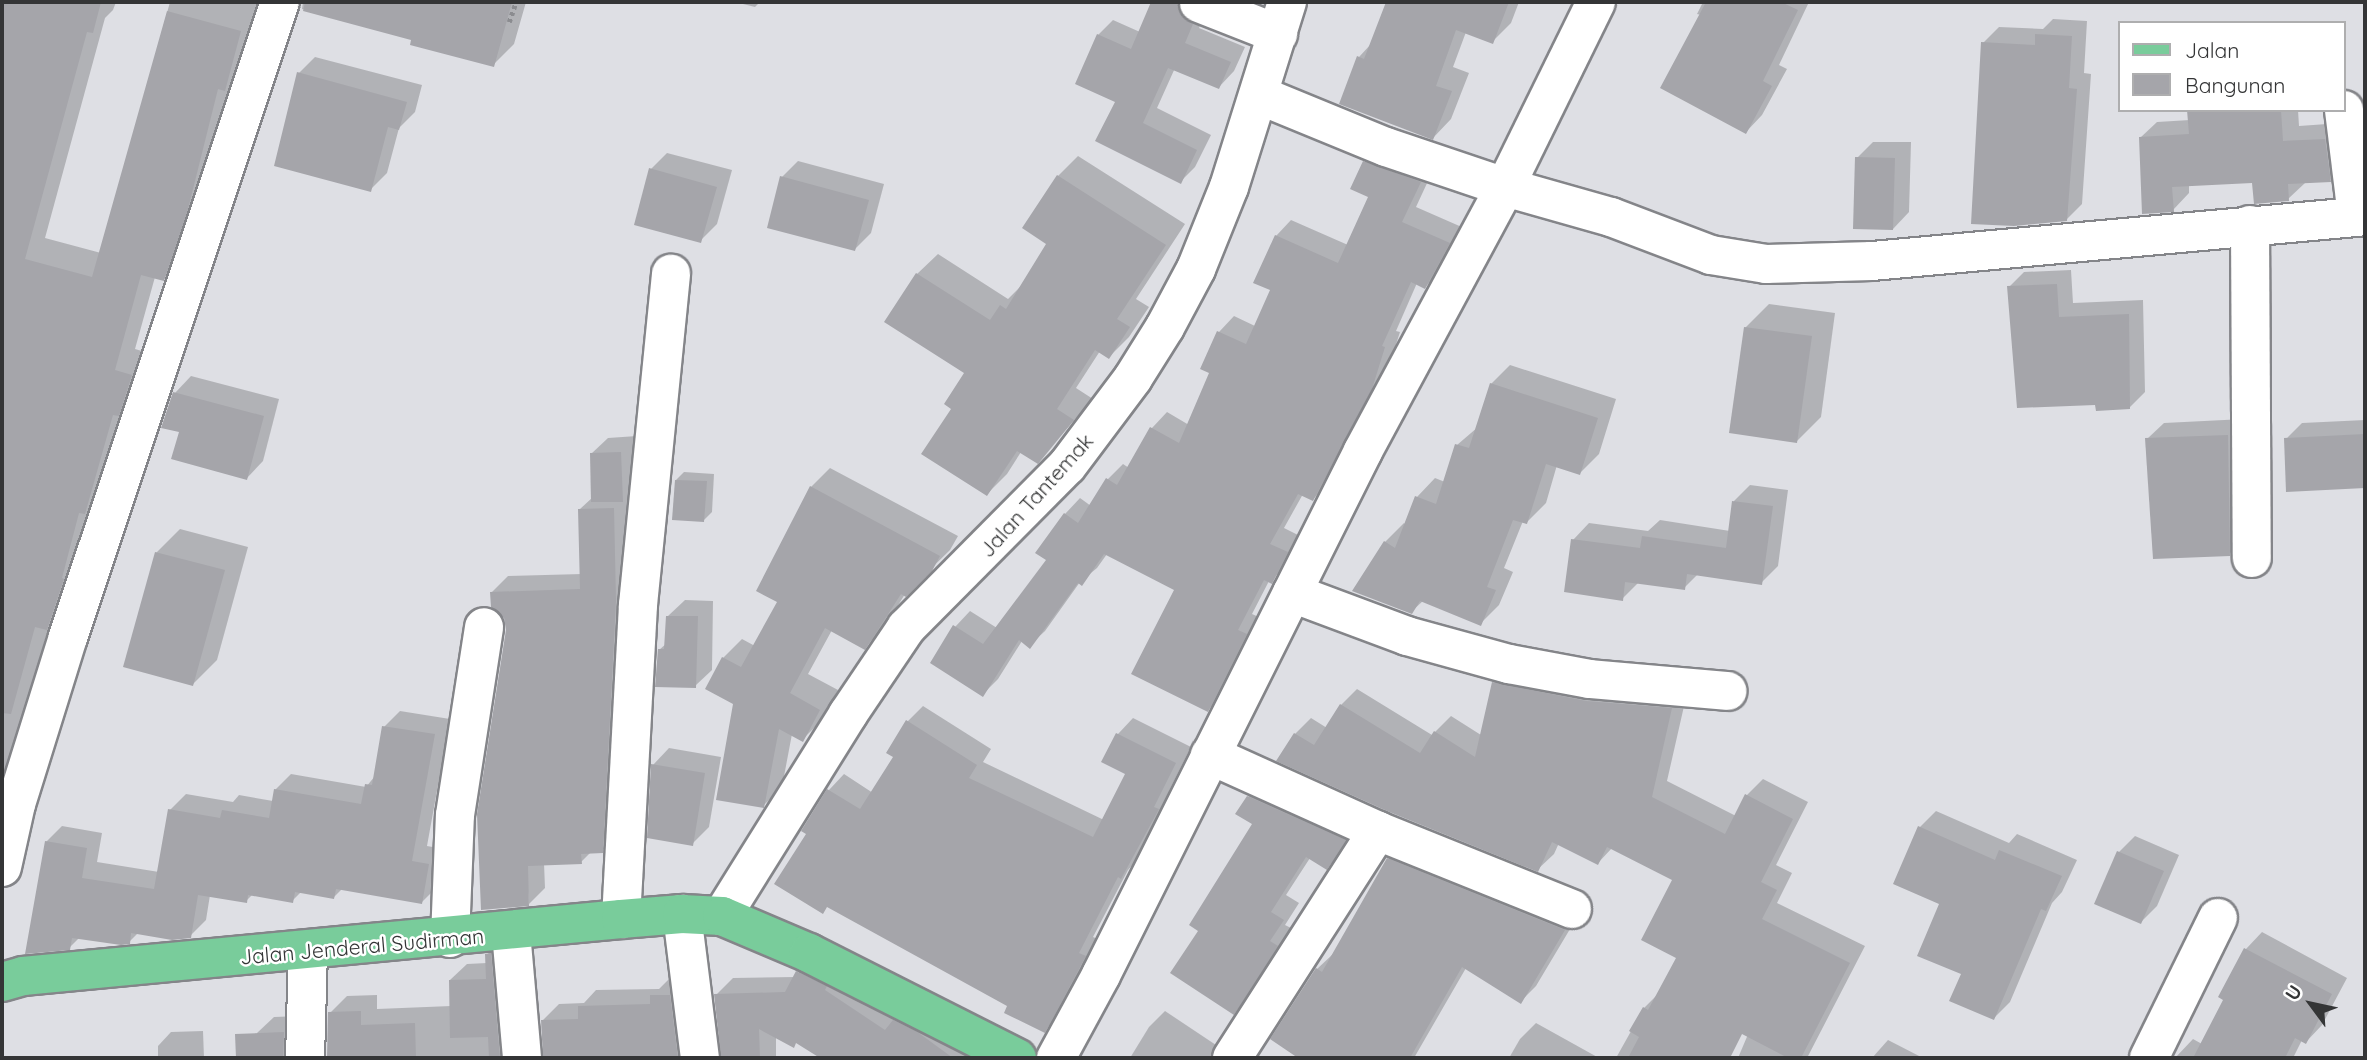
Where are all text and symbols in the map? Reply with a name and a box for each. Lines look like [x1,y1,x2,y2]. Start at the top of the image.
legend [2118,21,2346,112]
text: Jalan [2185,37,2239,63]
text: Bangunan [2185,72,2285,98]
street label: Jalan Tantemak [974,428,1098,562]
street label: Jalan Jenderal Sudirman [239,923,485,969]
north arrow [2276,969,2346,1039]
text: U [2280,980,2307,1005]

